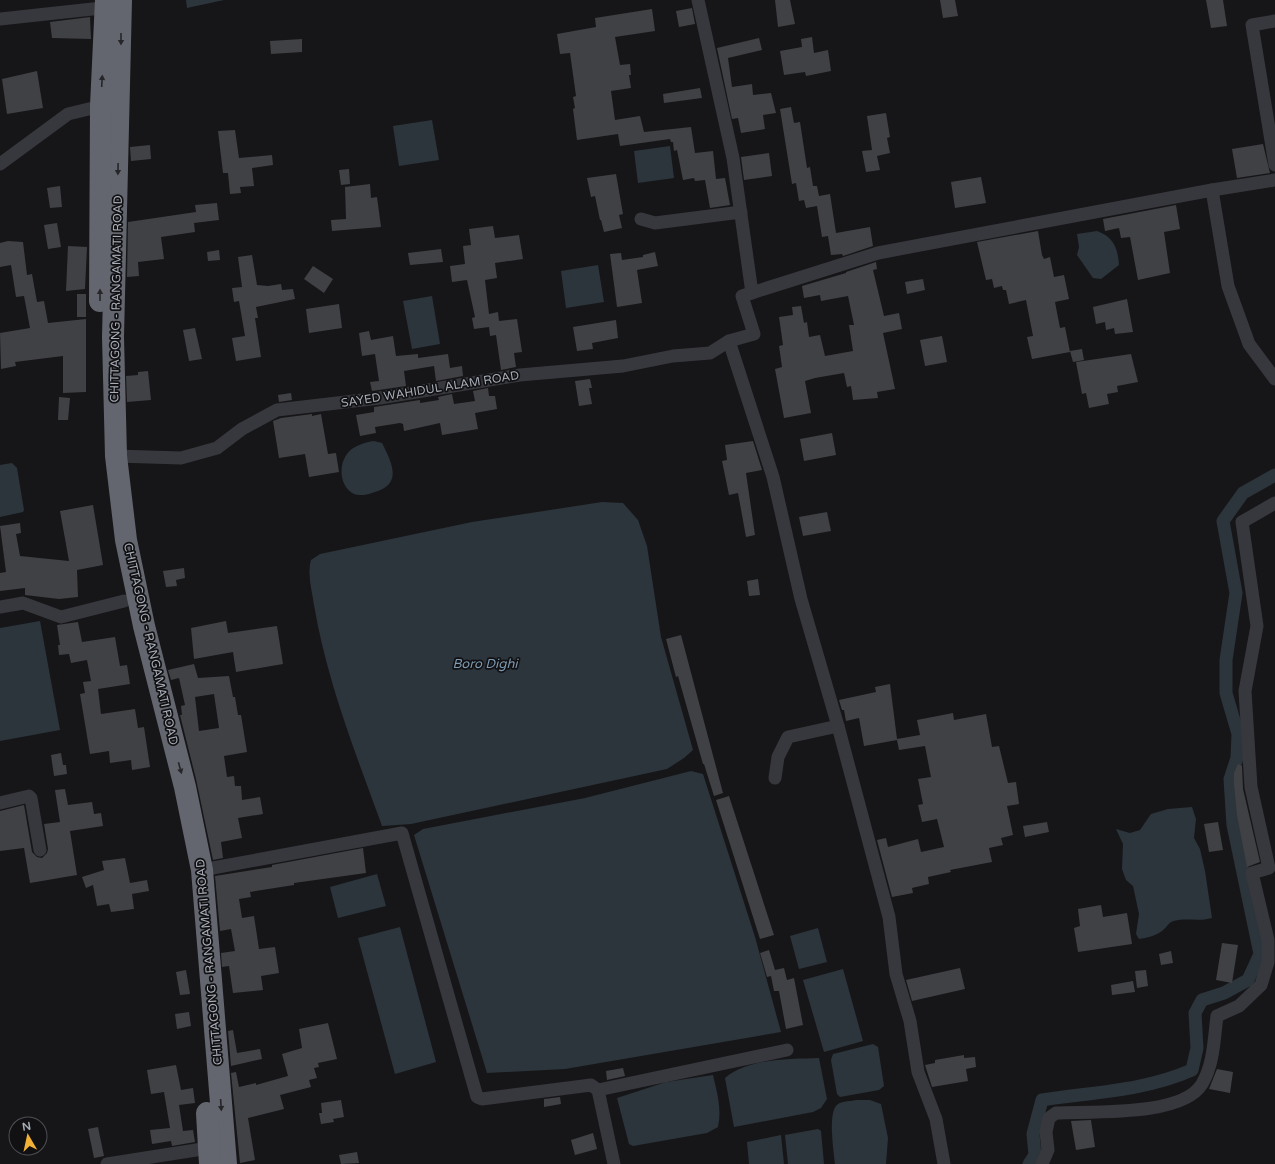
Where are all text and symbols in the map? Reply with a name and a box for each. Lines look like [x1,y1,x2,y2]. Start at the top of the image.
one-way arrow [118,33,124,46]
one-way arrow [99,74,105,87]
one-way arrow [115,163,121,176]
street label: CHITTAGONG - RANGAMATI ROAD [107,195,125,403]
one-way arrow [97,288,103,301]
street label: SAYED WAHIDUL ALAM ROAD [340,368,520,410]
street label: CHITTAGONG - RANGAMATI ROAD [121,542,181,746]
water label: Boro Dighi [452,656,519,672]
one-way arrow [177,762,183,774]
street label: CHITTAGONG - RANGAMATI ROAD [193,858,225,1066]
one-way arrow [218,1099,225,1111]
north arrow [8,1116,48,1156]
text: N [21,1120,32,1134]

